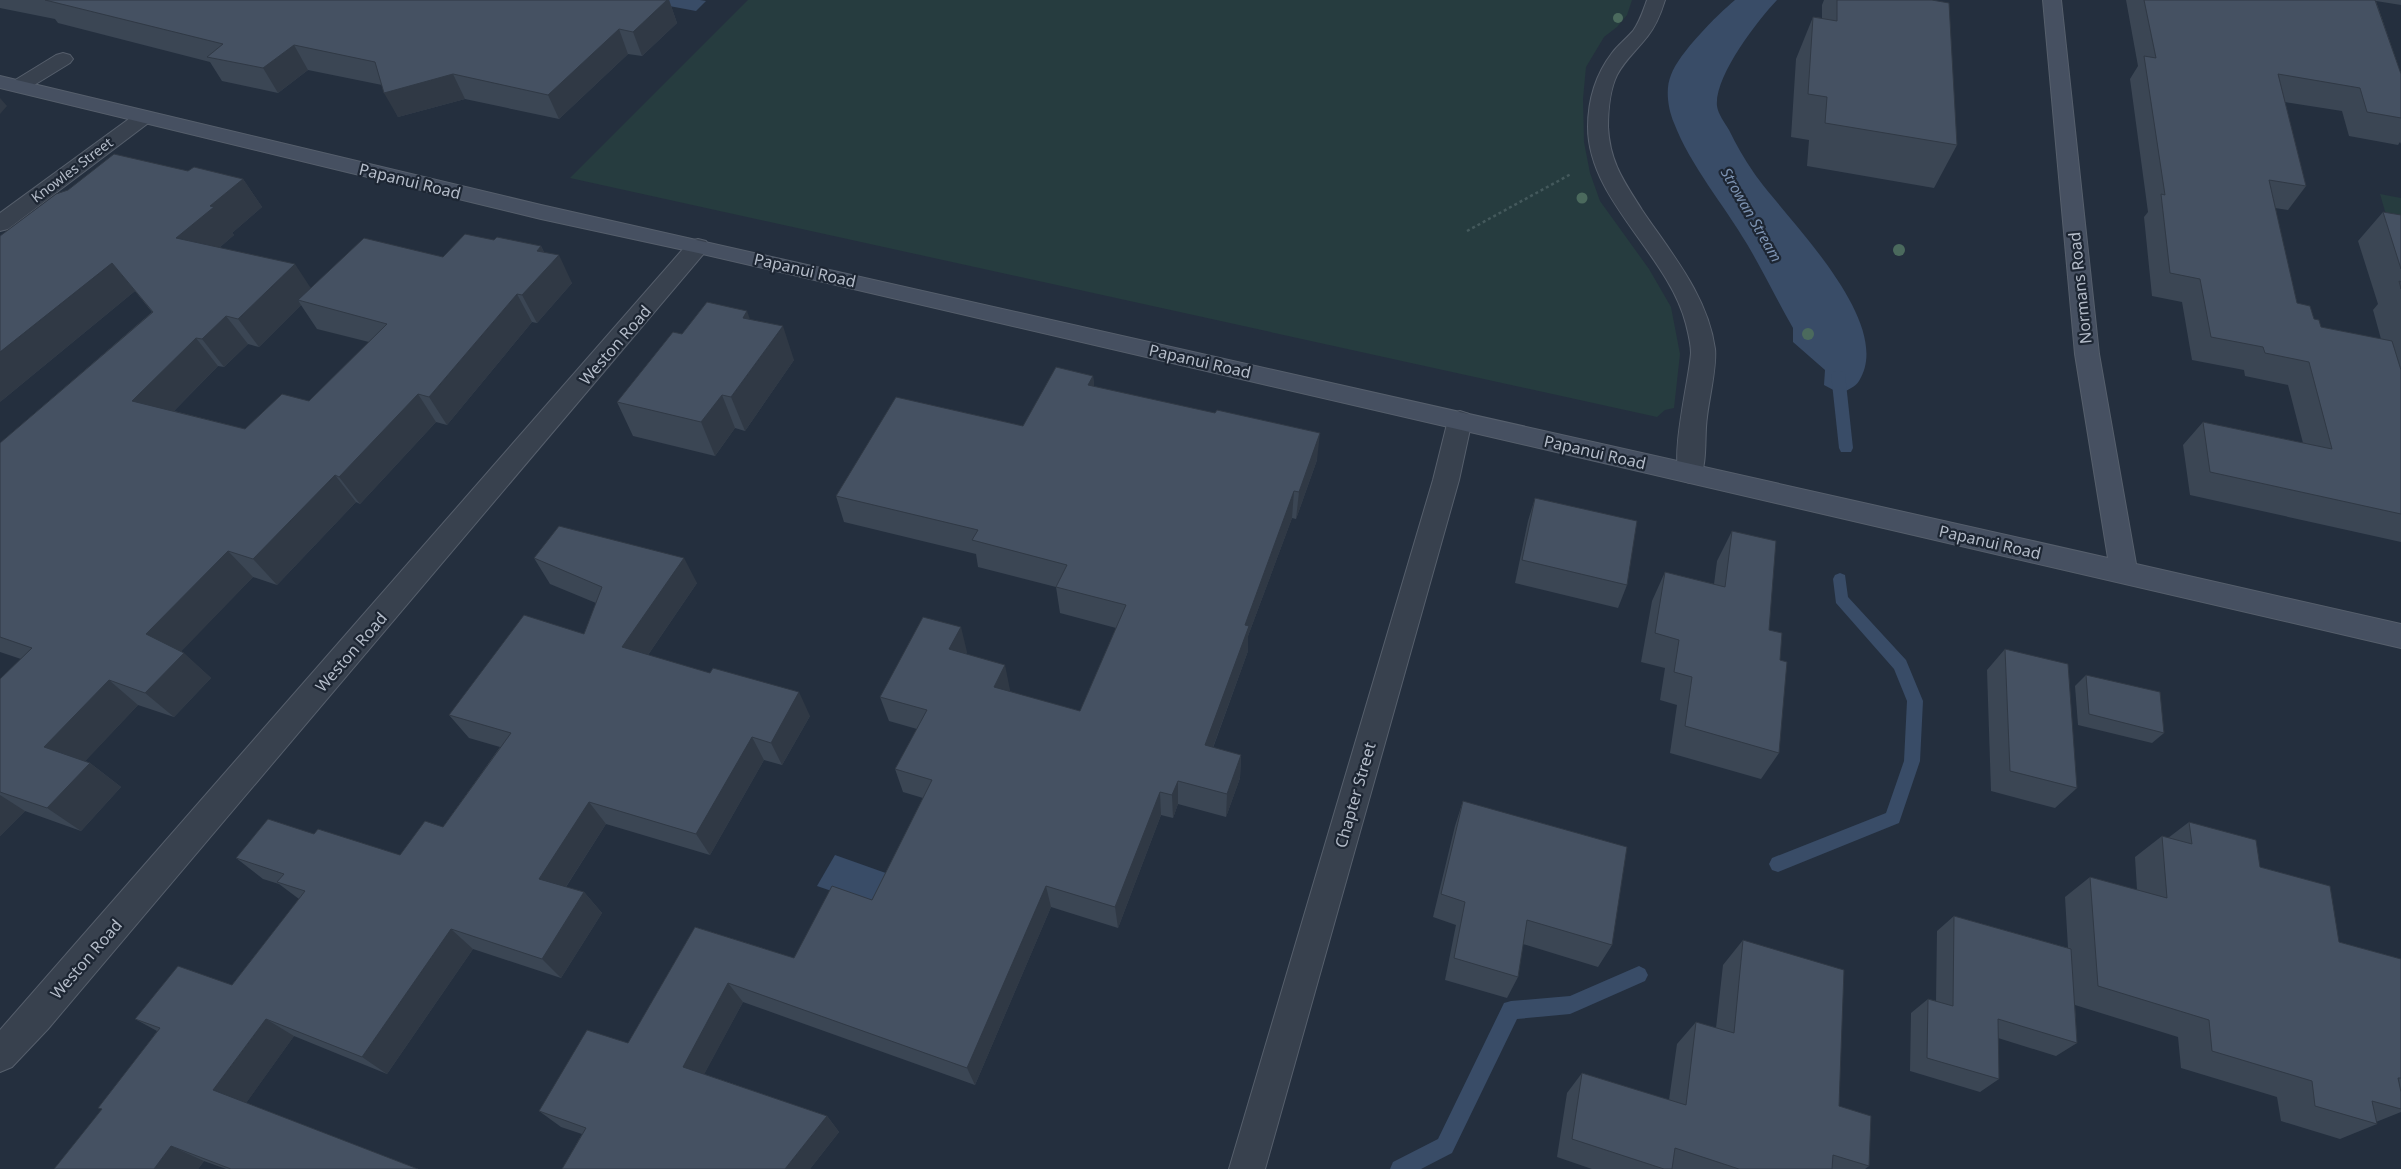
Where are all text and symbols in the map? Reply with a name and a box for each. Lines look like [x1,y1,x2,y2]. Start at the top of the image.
street label: Knowles Street [27,133,116,207]
street label: Papanui Road [357,158,463,204]
water label: Strowan Stream [1717,164,1787,265]
street label: Normans Road [2063,231,2097,345]
street label: Papanui Road [752,248,858,292]
street label: Weston Road [574,300,656,390]
street label: Papanui Road [1147,339,1253,383]
street label: Papanui Road [1542,430,1648,474]
street label: Papanui Road [1937,520,2043,564]
street label: Weston Road [310,607,392,697]
street label: Chapter Street [1329,739,1381,850]
street label: Weston Road [45,914,127,1004]

